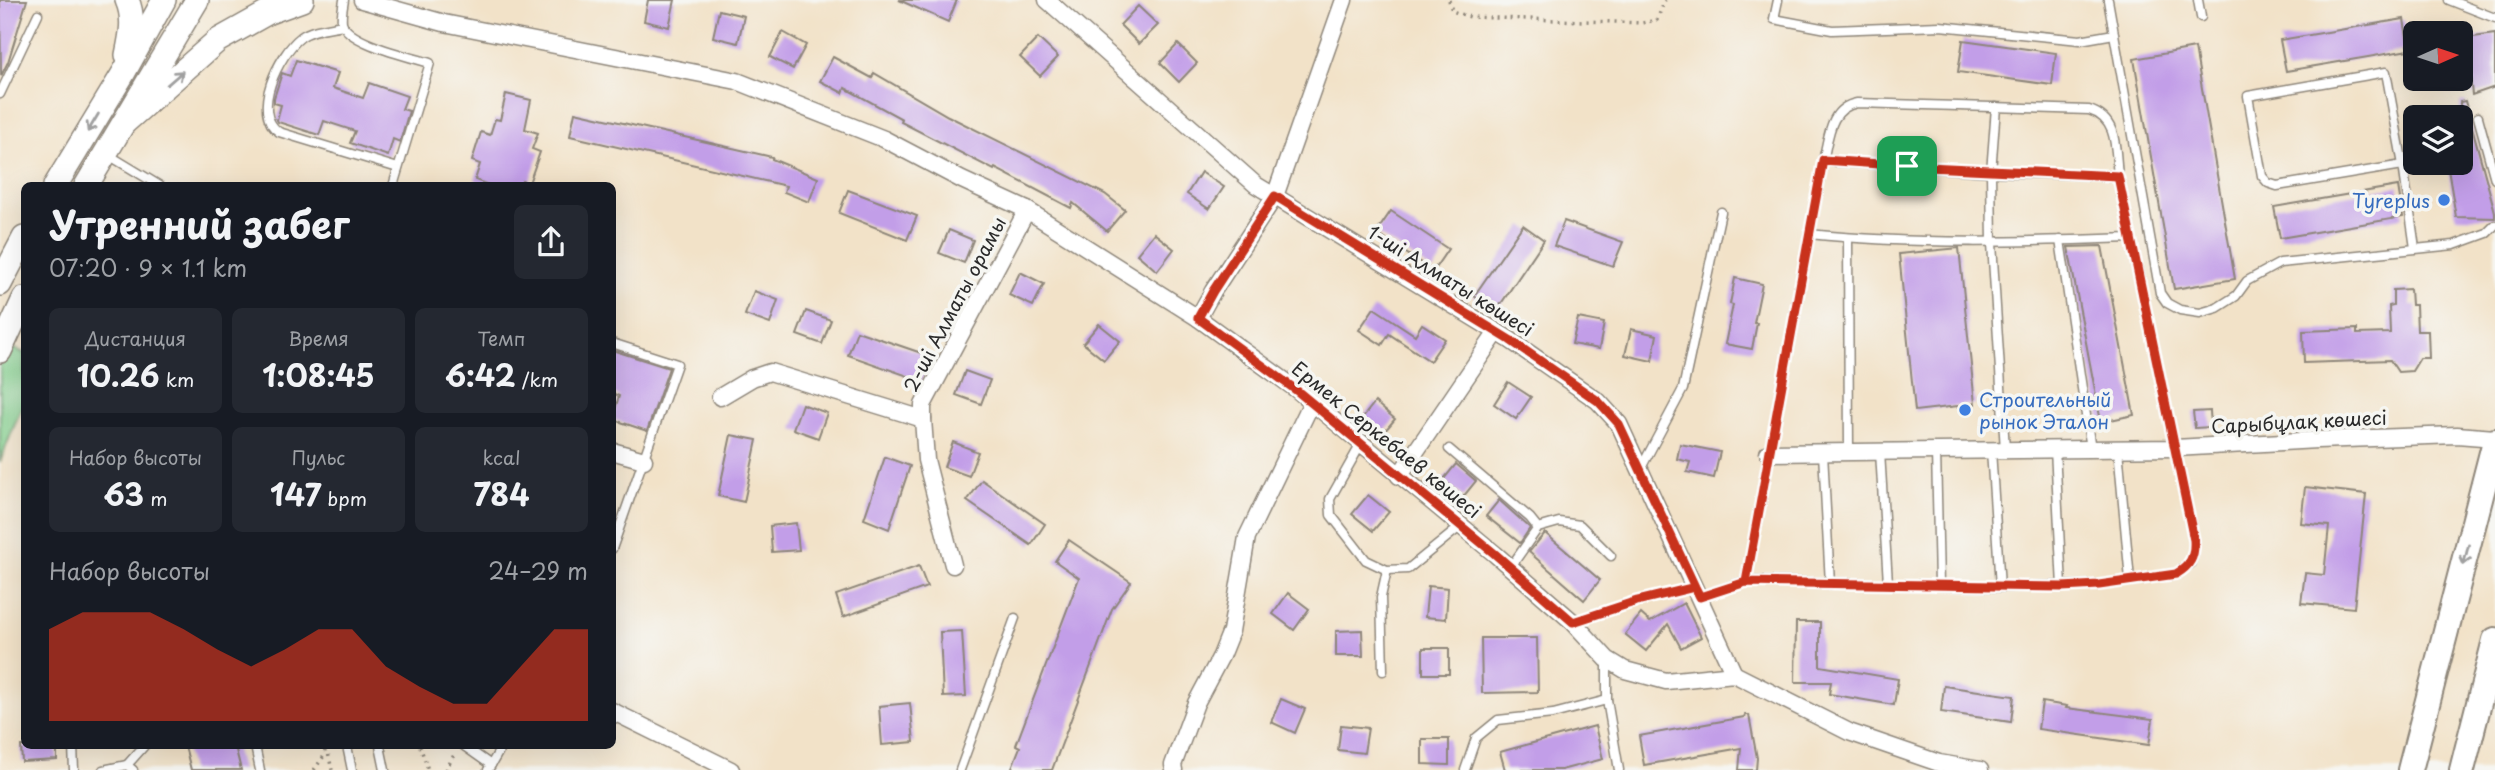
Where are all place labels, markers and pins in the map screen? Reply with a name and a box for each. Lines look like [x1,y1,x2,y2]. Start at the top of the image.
pin [1877,136,1937,196]
place label: Tyreplus [2352,186,2430,214]
marker: Tyreplus [2436,192,2452,208]
place label: Строительный рынок Эталон [1979,385,2111,435]
marker: Строительный рынок Эталон [1957,402,1973,418]

